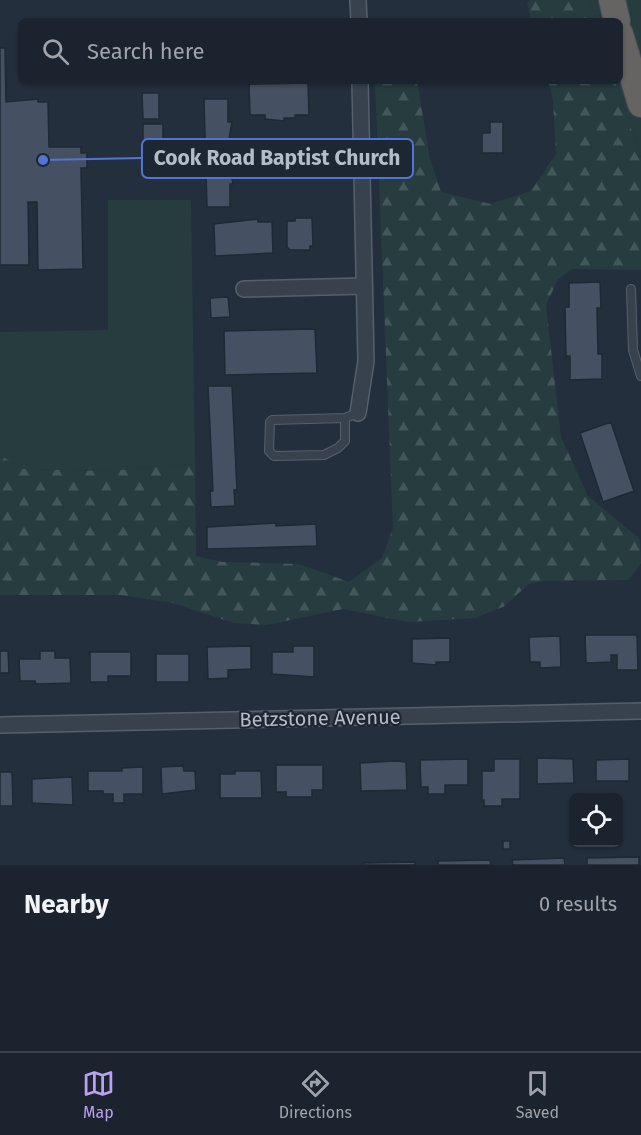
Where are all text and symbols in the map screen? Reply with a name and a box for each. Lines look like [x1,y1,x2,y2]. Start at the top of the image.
search box [18,18,623,84]
icon: search [39,35,72,68]
text: Search here [87,38,205,65]
callout: Cook Road Baptist Church [142,139,413,178]
text: Cook Road Baptist Church [154,145,400,171]
street label: Betzstone Avenue [239,705,401,731]
map controls [569,793,623,847]
button: locate [569,793,623,847]
text: Nearby [24,889,109,920]
text: 0 results [539,892,617,916]
tab: Map [82,1067,115,1122]
tab: Directions [279,1067,352,1122]
tab: Saved [516,1067,559,1122]

